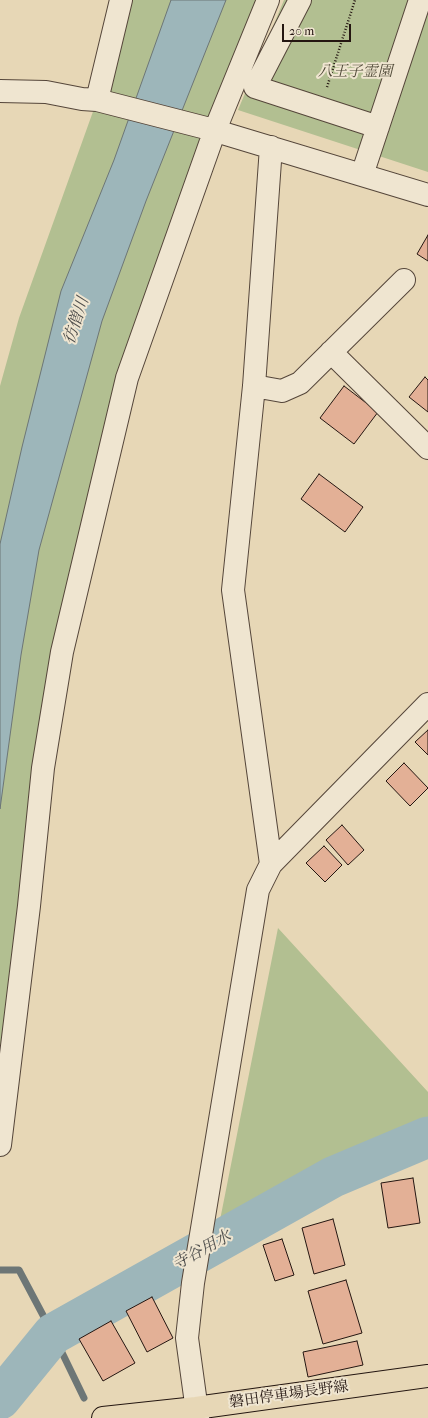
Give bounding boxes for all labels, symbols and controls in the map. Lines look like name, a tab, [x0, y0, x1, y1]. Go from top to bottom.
scale bar	[284, 16, 353, 42]
text: 20 m	[289, 24, 314, 38]
park label: 八王子霊園	[318, 63, 392, 81]
water label: 彷僧川	[60, 295, 94, 347]
water label: 寺谷用水	[169, 1227, 235, 1275]
street label: 磐田停車場長野線	[228, 1378, 350, 1412]

